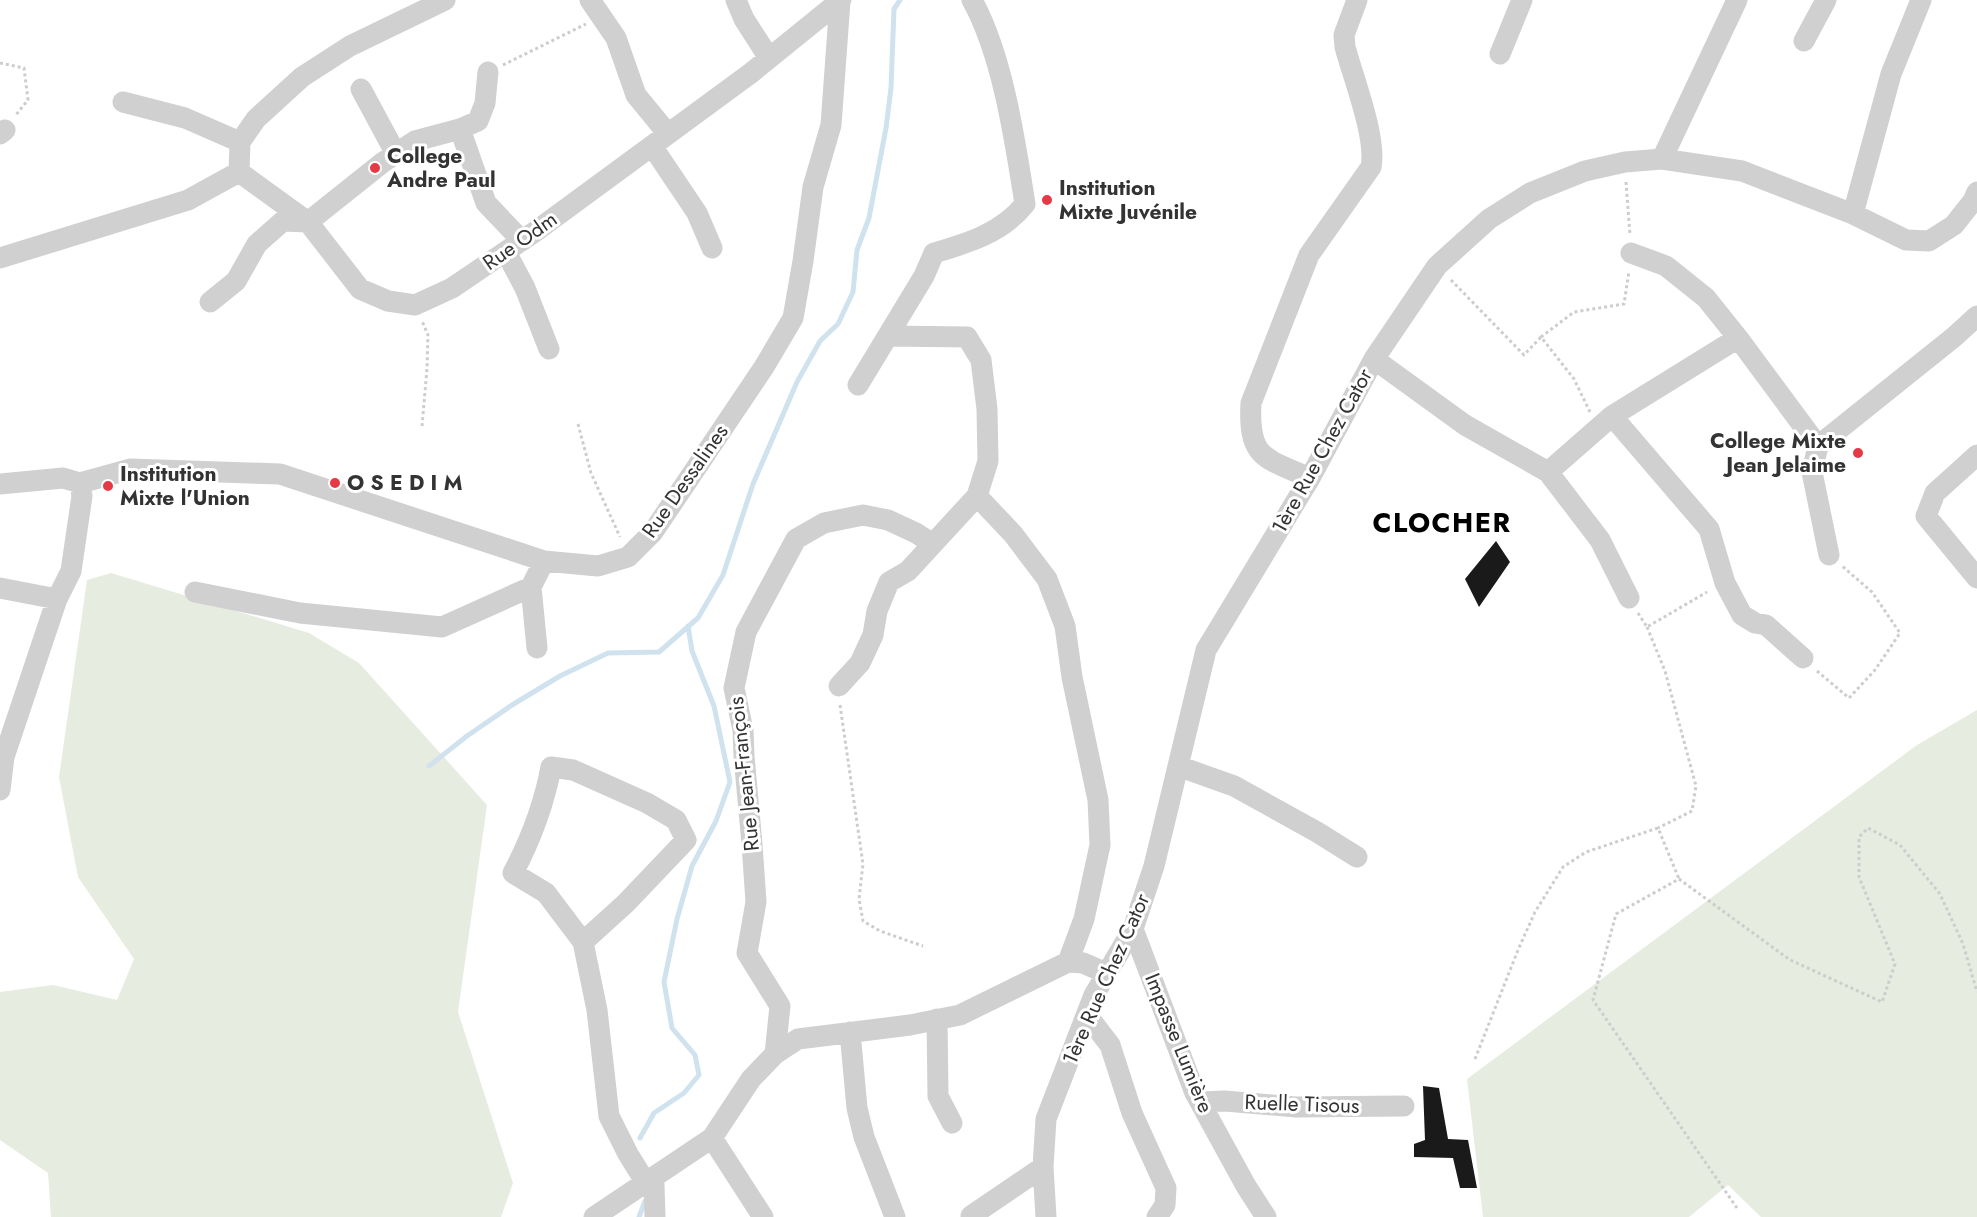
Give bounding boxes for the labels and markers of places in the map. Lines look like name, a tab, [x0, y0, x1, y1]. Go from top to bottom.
place label: College Andre Paul	[386, 141, 496, 195]
marker: College Andre Paul	[368, 161, 382, 175]
place label: Institution Mixte Juvénile	[1059, 173, 1197, 227]
marker: Institution Mixte Juvénile	[1040, 193, 1054, 207]
place label: College Mixte Jean Jelaime	[1710, 426, 1846, 480]
marker: College Mixte Jean Jelaime	[1851, 446, 1865, 460]
place label: Institution Mixte l'Union	[120, 459, 250, 513]
place label: O S E D I M	[347, 468, 462, 498]
marker: O S E D I M	[328, 476, 342, 490]
marker: Institution Mixte l'Union	[101, 479, 115, 493]

